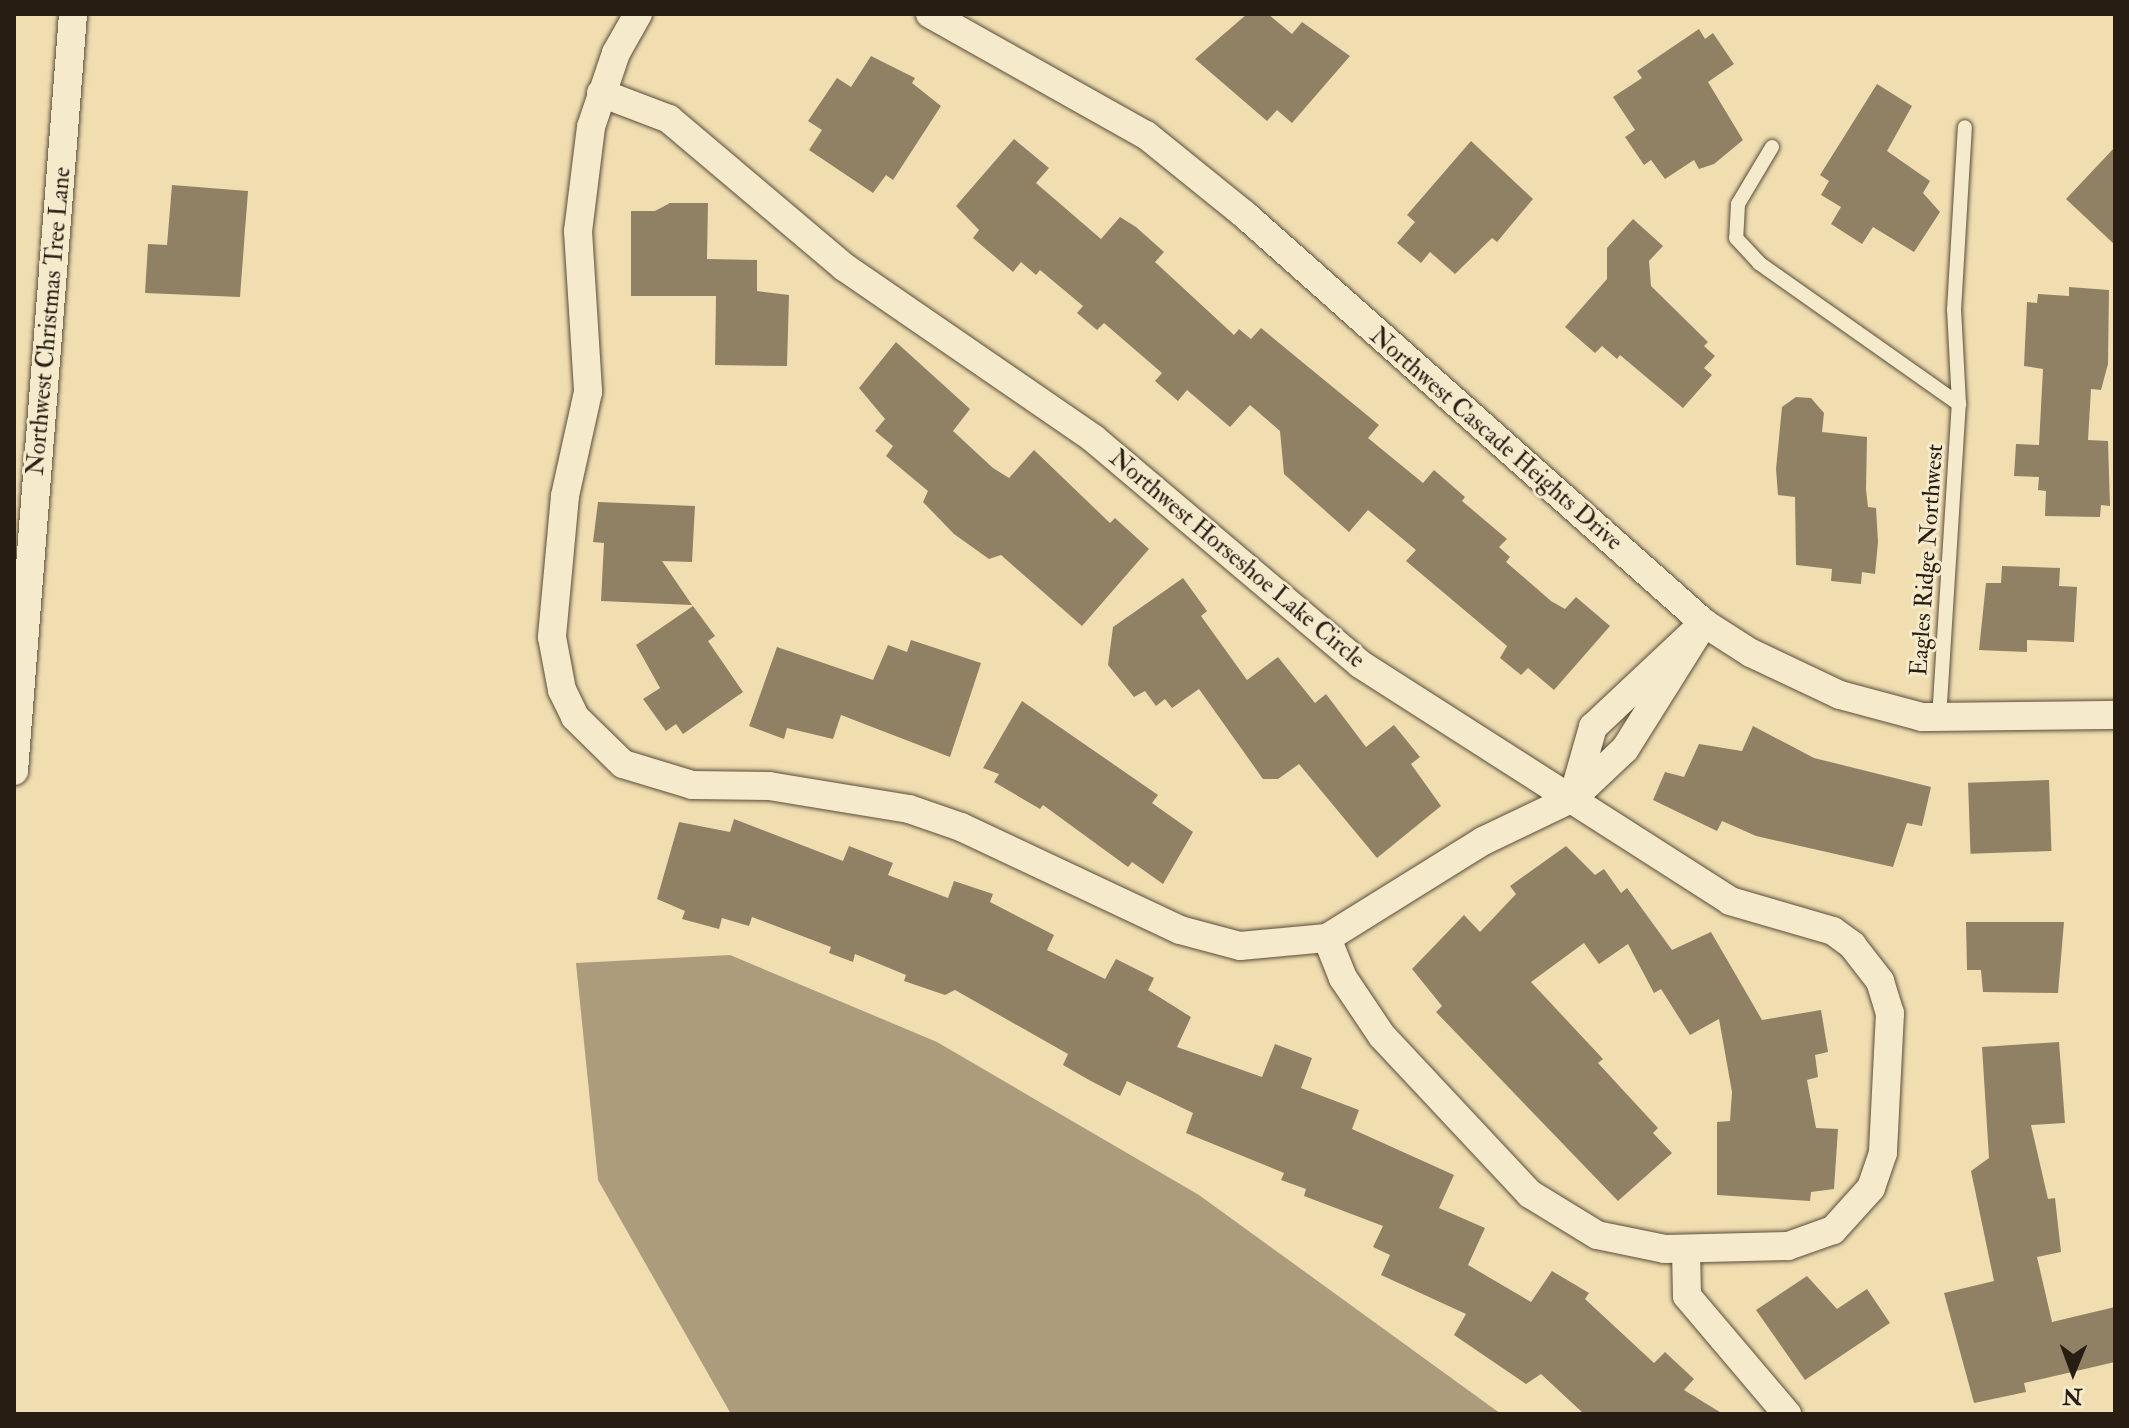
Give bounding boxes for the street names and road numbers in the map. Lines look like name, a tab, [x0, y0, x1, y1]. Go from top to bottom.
street label: Northwest Christmas Tree Lane	[21, 166, 77, 476]
street label: Northwest Cascade Heights Drive	[1364, 321, 1628, 557]
street label: Eagles Ridge Northwest	[1905, 443, 1949, 677]
street label: Northwest Horseshoe Lake Circle	[1103, 444, 1371, 674]

